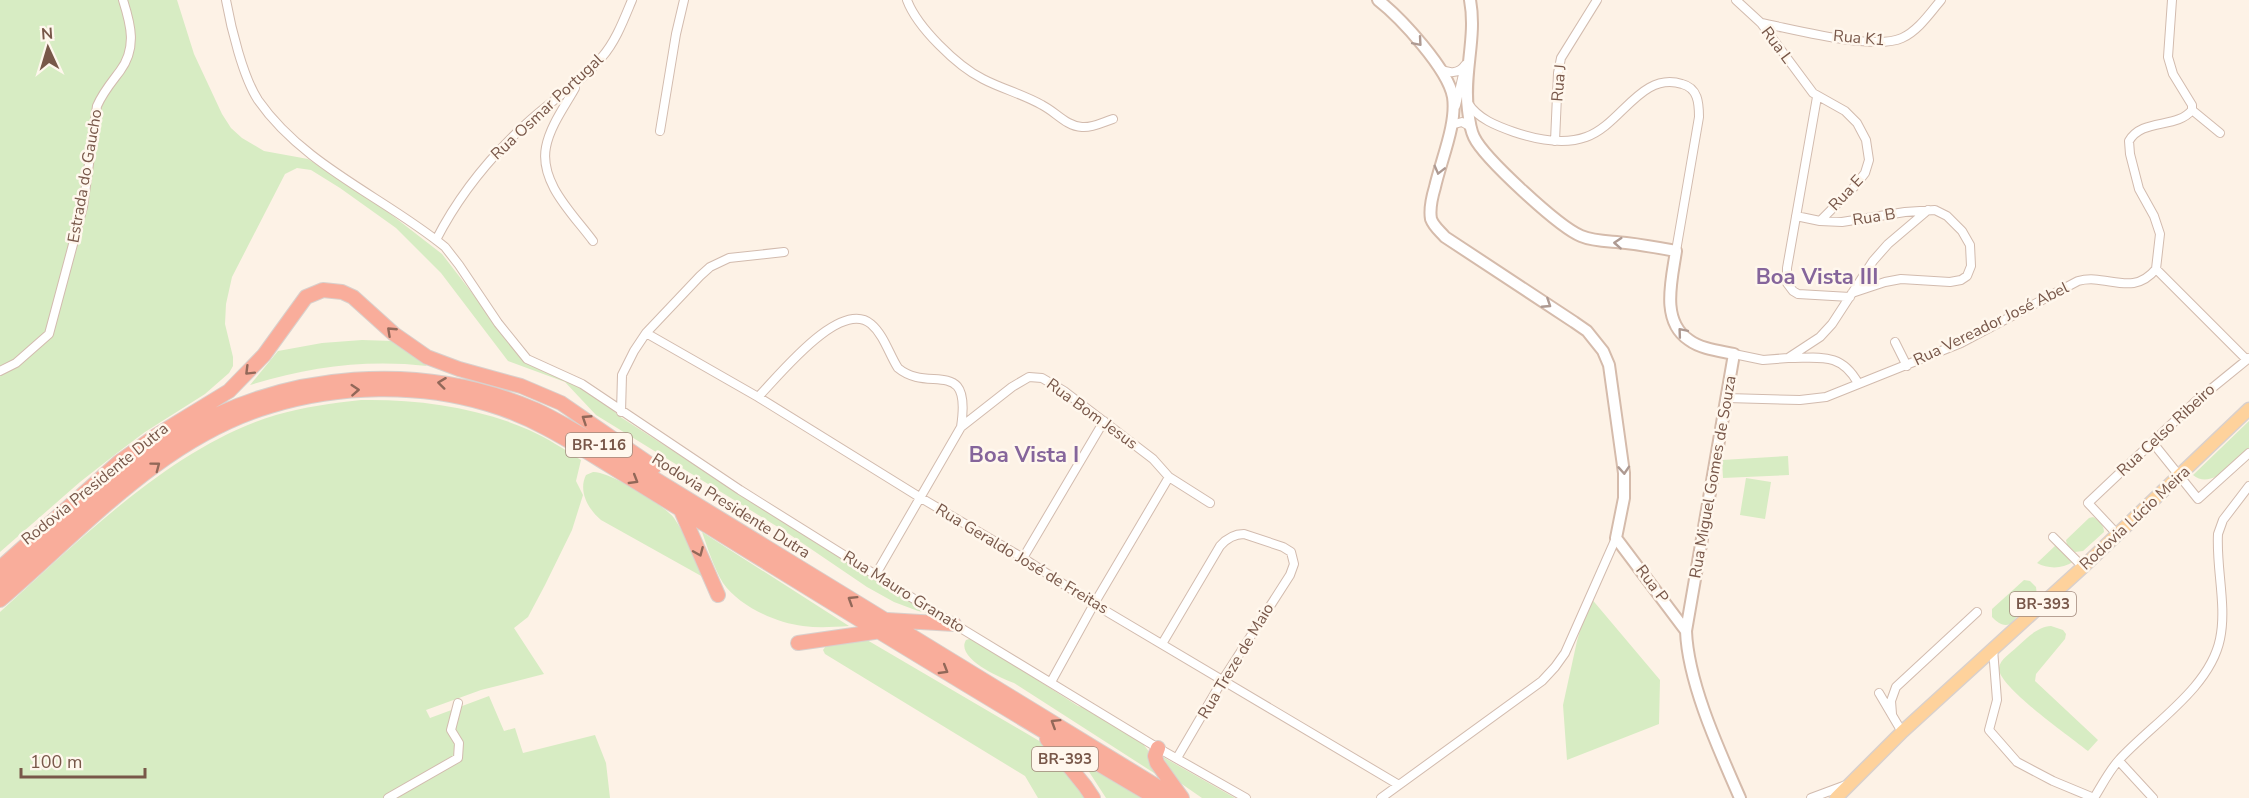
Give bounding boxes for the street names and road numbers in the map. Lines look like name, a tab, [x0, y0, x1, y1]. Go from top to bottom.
street label: Rua L	[1756, 22, 1798, 68]
street label: Rua K1	[1832, 25, 1886, 51]
street label: Rua Osmar Portugal	[486, 49, 608, 165]
street label: Rua J	[1546, 63, 1572, 103]
street label: Estrada do Gaucho	[62, 107, 108, 245]
street label: Rua E	[1824, 170, 1868, 216]
street label: Rua B	[1851, 203, 1897, 231]
street label: Rua Vereador José Abel	[1910, 277, 2073, 371]
street label: Rua Bom Jesus	[1042, 373, 1142, 455]
street label: Rua Miguel Gomes de Souza	[1684, 374, 1742, 580]
street label: Rua Celso Ribeiro	[2112, 379, 2220, 481]
street label: Rodovia Presidente Dutra	[17, 418, 173, 550]
road number: BR-116	[566, 433, 632, 457]
street label: Rodovia Presidente Dutra	[647, 448, 815, 564]
street label: Rodovia Lúcio Meira	[2075, 461, 2195, 575]
street label: Rua Geraldo José de Freitas	[931, 499, 1113, 619]
street label: Rua Mauro Granato	[839, 546, 969, 638]
street label: Rua P	[1630, 560, 1674, 608]
road number: BR-393	[2010, 592, 2076, 616]
street label: Rua Treze de Maio	[1193, 599, 1279, 723]
road number: BR-393	[1032, 747, 1098, 771]

